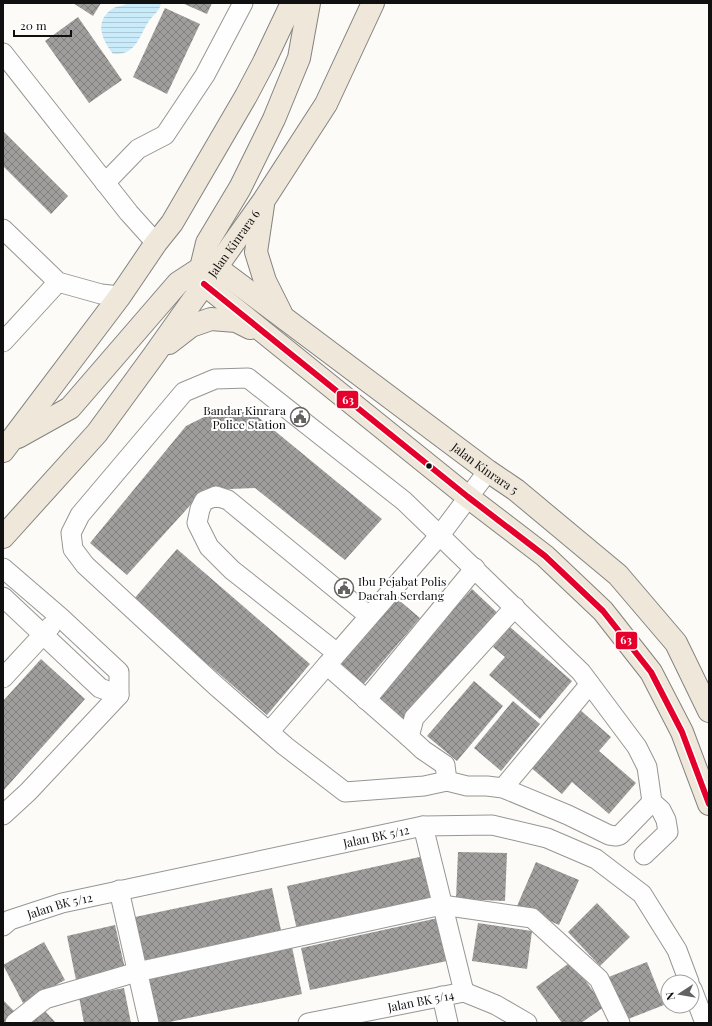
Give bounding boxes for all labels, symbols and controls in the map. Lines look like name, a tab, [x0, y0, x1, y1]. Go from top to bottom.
scale bar	[14, 12, 71, 38]
text: 20 m	[20, 17, 47, 33]
street label: Jalan Kinrara 6	[203, 206, 263, 281]
line badge: 63	[336, 390, 359, 409]
text: 63	[342, 392, 354, 407]
place label: Bandar Kinrara Police Station	[203, 402, 286, 432]
public building icon: Bandar Kinrara Police Station	[289, 406, 311, 428]
street label: Jalan Kinrara 5	[448, 438, 522, 497]
unlabelled marker	[424, 461, 434, 471]
place label: Ibu Pejabat Polis Daerah Serdang	[358, 573, 446, 603]
public building icon: Ibu Pejabat Polis Daerah Serdang	[333, 577, 355, 599]
line badge: 63	[615, 631, 638, 650]
text: 63	[620, 632, 632, 647]
street label: Jalan BK 5/12	[341, 821, 411, 851]
street label: Jalan BK 5/12	[24, 889, 94, 922]
north arrow	[660, 974, 700, 1014]
street label: Jalan BK 5/14	[385, 986, 455, 1015]
text: N	[662, 991, 678, 1002]

